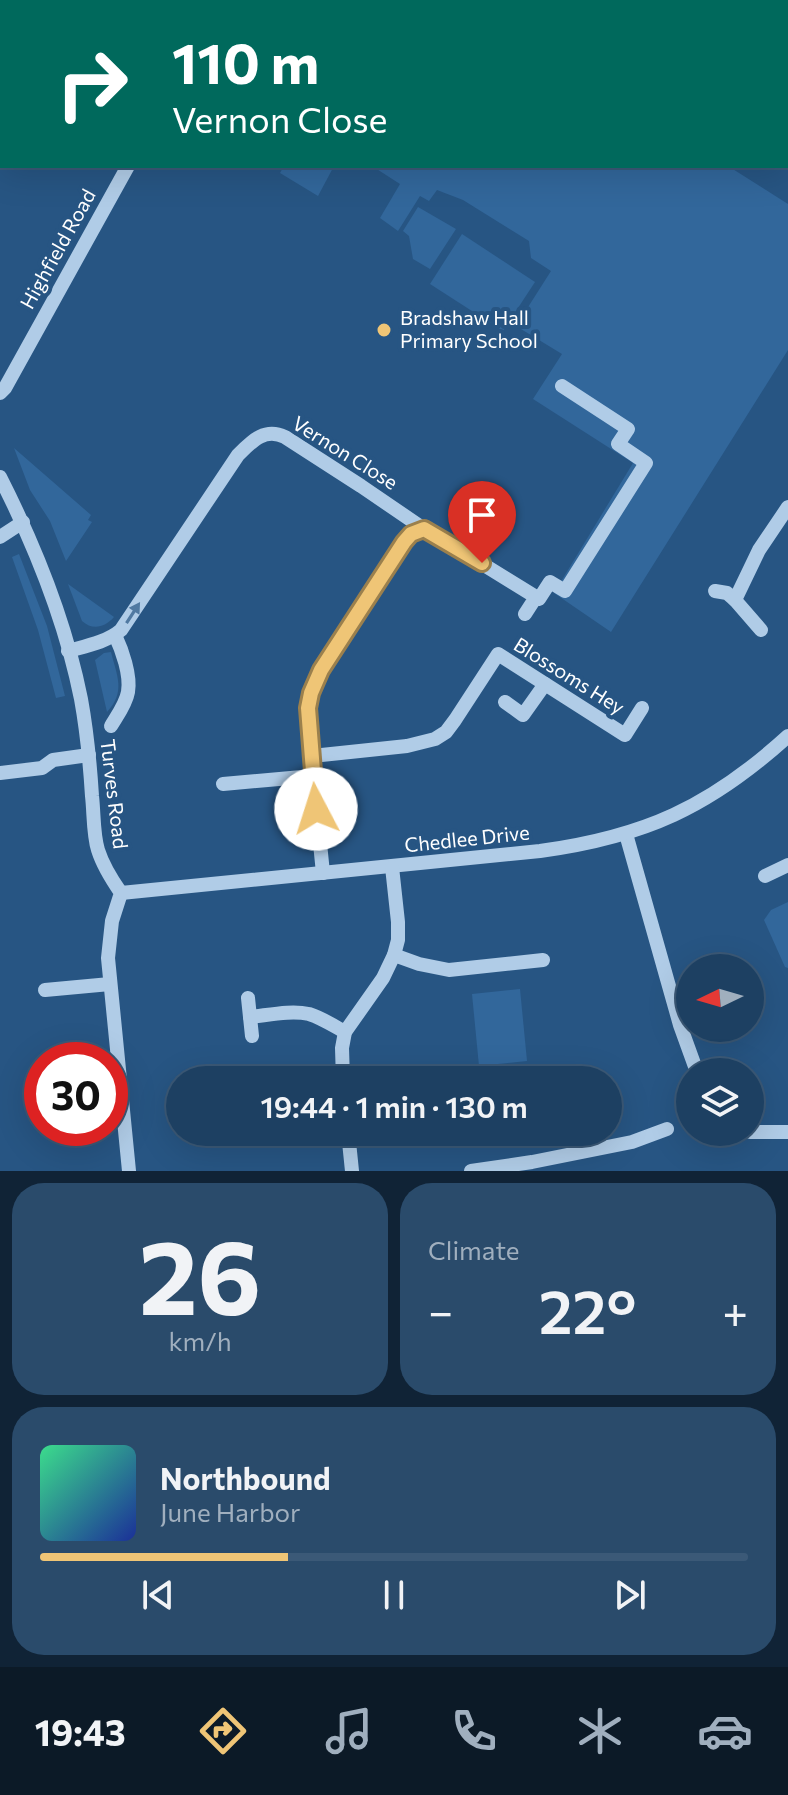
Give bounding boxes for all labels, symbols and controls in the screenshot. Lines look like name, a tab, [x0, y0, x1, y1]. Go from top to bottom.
text: 110 m	[172, 27, 319, 96]
icon: right	[40, 32, 144, 136]
text: Vernon Close	[172, 96, 388, 140]
street label: Highfield Road	[14, 184, 100, 313]
place label: Bradshaw Hall Primary School	[400, 305, 538, 352]
marker: Bradshaw Hall Primary School	[375, 321, 393, 339]
street label: Vernon Close	[288, 410, 403, 494]
pin	[448, 481, 516, 563]
icon: arrive	[460, 493, 504, 537]
one-way arrow	[125, 602, 140, 624]
street label: Blossoms Hey	[510, 632, 629, 719]
street label: Turves Road	[96, 738, 134, 850]
position arrow	[274, 767, 358, 851]
street label: Chedlee Drive	[403, 820, 531, 857]
north arrow	[676, 954, 764, 1042]
map controls	[676, 954, 764, 1146]
speed limit sign: 30	[24, 1042, 128, 1146]
button: layers	[676, 1058, 764, 1146]
text: 19:44 · 1 min · 130 m	[260, 1087, 528, 1124]
text: 26	[139, 1209, 261, 1336]
text: Climate	[428, 1234, 520, 1265]
text: 22°	[539, 1273, 636, 1346]
text: −	[428, 1283, 453, 1337]
text: +	[722, 1283, 748, 1337]
text: km/h	[168, 1325, 232, 1356]
text: Northbound	[160, 1459, 331, 1496]
text: June Harbor	[160, 1496, 300, 1527]
icon: previous	[136, 1573, 180, 1617]
icon: pause	[372, 1573, 416, 1617]
icon: next	[608, 1573, 652, 1617]
icon: directions	[195, 1703, 251, 1759]
icon: music	[321, 1703, 377, 1759]
icon: phone	[446, 1703, 502, 1759]
icon: climate	[572, 1703, 628, 1759]
icon: car	[697, 1703, 753, 1759]
text: 19:43	[35, 1709, 126, 1753]

